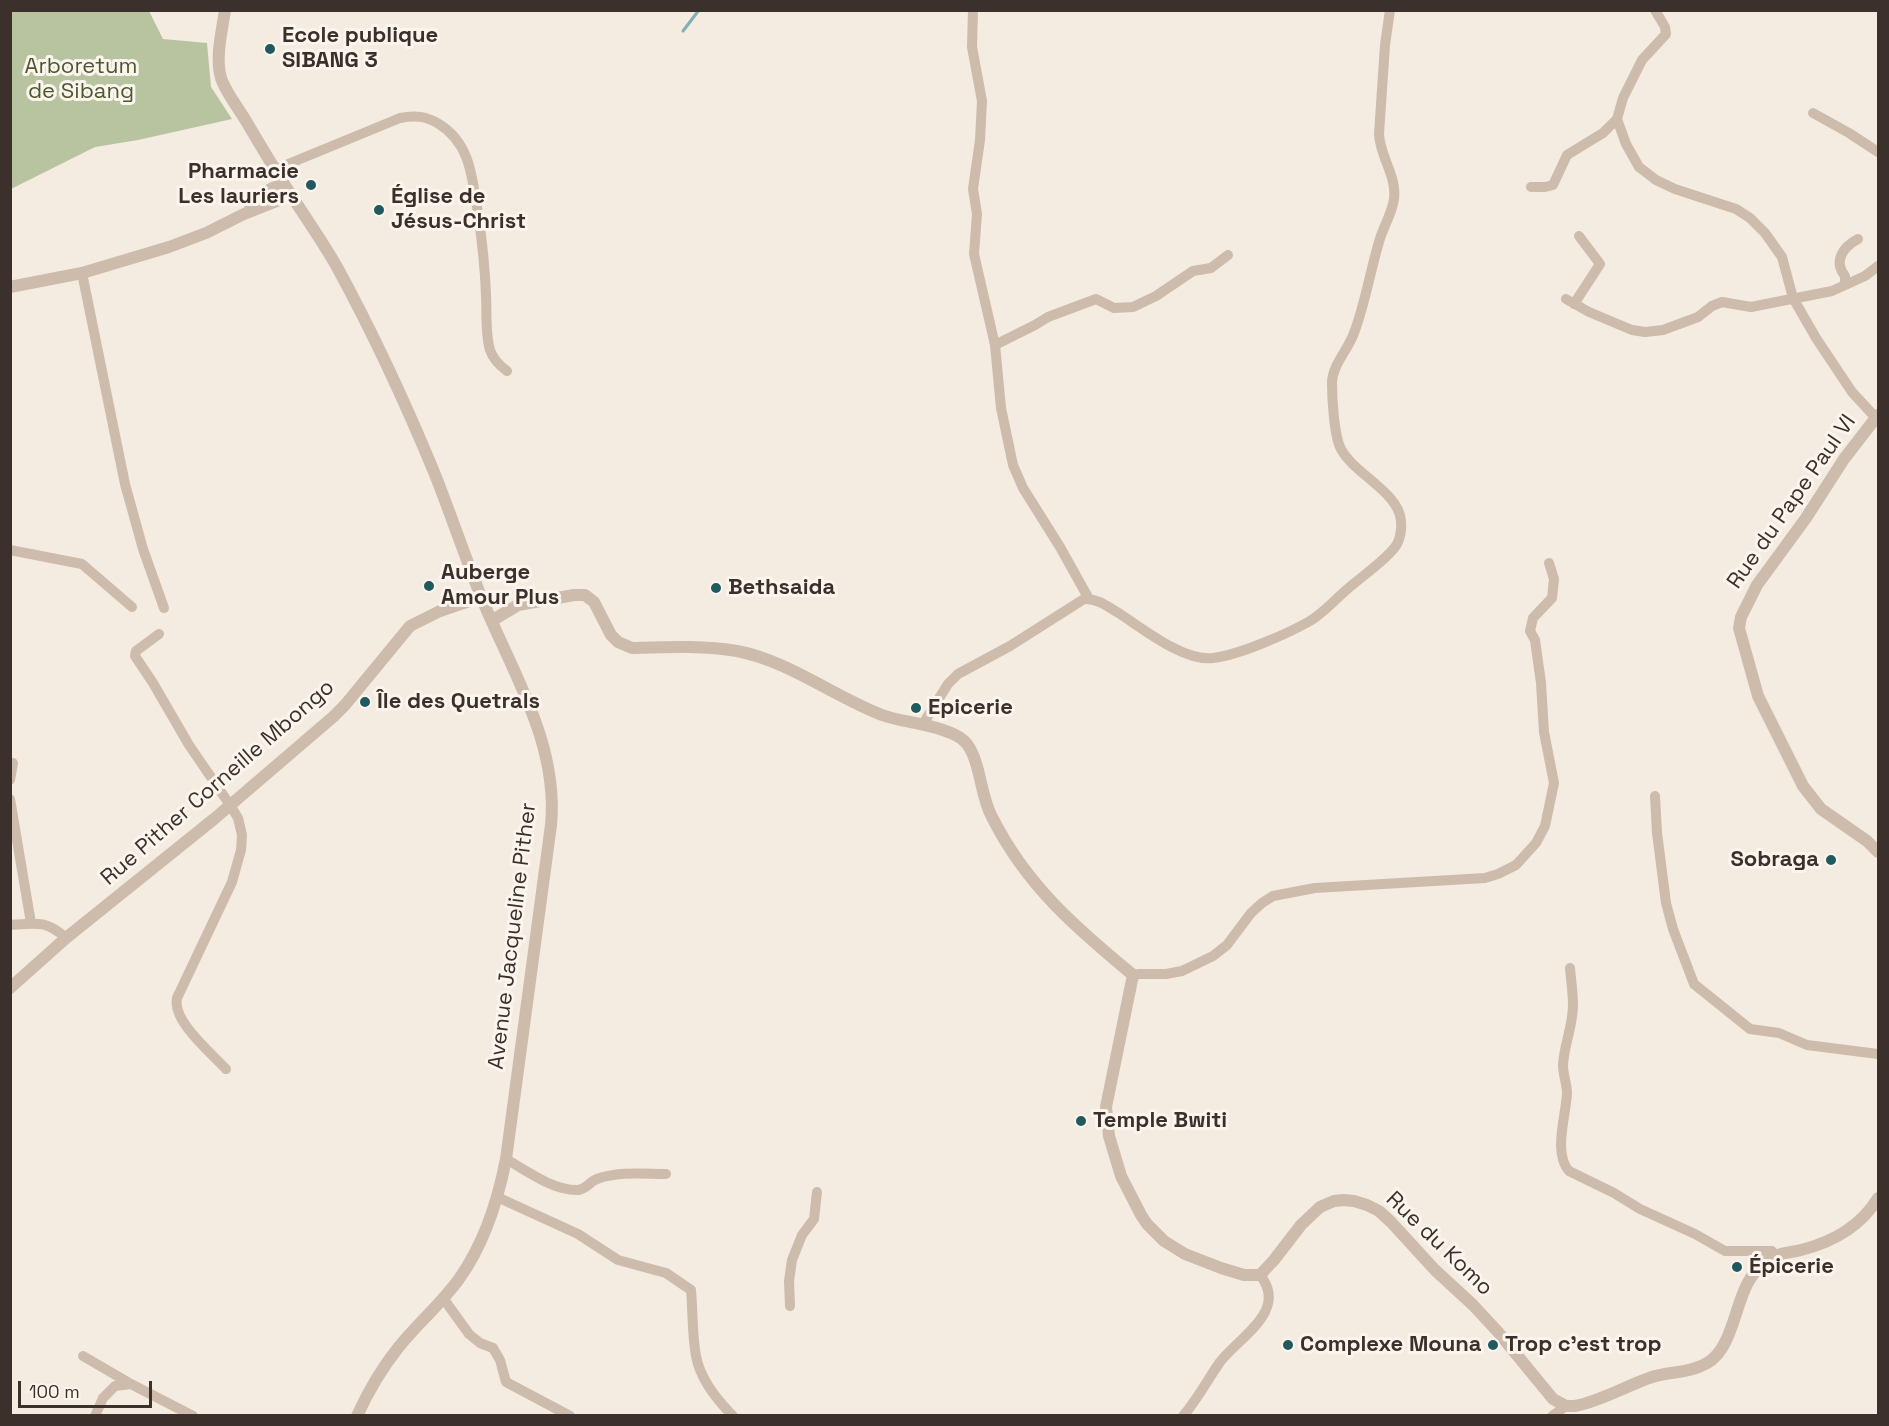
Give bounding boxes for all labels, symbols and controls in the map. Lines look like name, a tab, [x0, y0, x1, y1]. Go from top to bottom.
place label: Ecole publique SIBANG 3	[282, 23, 438, 74]
marker: Ecole publique SIBANG 3	[263, 42, 277, 56]
park label: Arboretum de Sibang	[25, 54, 137, 106]
place label: Pharmacie Les lauriers	[178, 159, 299, 210]
marker: Pharmacie Les lauriers	[304, 178, 318, 192]
place label: Église de Jésus-Christ	[391, 184, 526, 236]
marker: Église de Jésus-Christ	[372, 203, 386, 217]
street label: Rue du Pape Paul VI	[1722, 410, 1862, 594]
place label: Auberge Amour Plus	[441, 560, 559, 612]
place label: Bethsaida	[728, 575, 835, 601]
marker: Auberge Amour Plus	[422, 579, 436, 593]
marker: Bethsaida	[709, 581, 723, 595]
street label: Rue Pither Corneille Mbongo	[96, 674, 340, 892]
place label: Île des Quetrals	[377, 689, 540, 715]
marker: Île des Quetrals	[358, 695, 372, 709]
place label: Epicerie	[928, 695, 1013, 721]
marker: Epicerie	[909, 701, 923, 715]
street label: Avenue Jacqueline Pither	[484, 801, 542, 1071]
place label: Sobraga	[1730, 847, 1819, 873]
marker: Sobraga	[1824, 853, 1838, 867]
place label: Temple Bwiti	[1093, 1108, 1227, 1134]
marker: Temple Bwiti	[1074, 1114, 1088, 1128]
street label: Rue du Komo	[1380, 1186, 1498, 1302]
place label: Épicerie	[1749, 1254, 1834, 1280]
marker: Épicerie	[1730, 1260, 1744, 1274]
place label: Complexe Mouna	[1300, 1332, 1482, 1358]
place label: Trop c'est trop	[1505, 1332, 1662, 1358]
marker: Complexe Mouna	[1281, 1338, 1295, 1352]
marker: Trop c'est trop	[1486, 1338, 1500, 1352]
scale bar	[21, 1369, 154, 1407]
text: 100 m	[29, 1380, 80, 1403]

